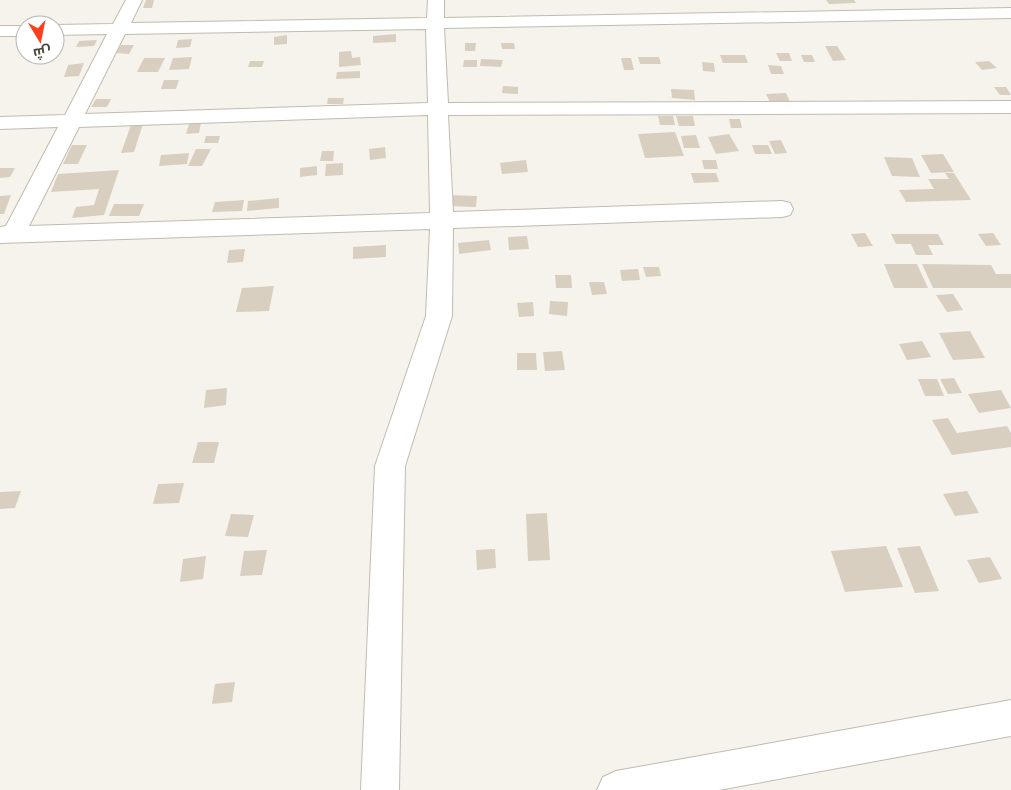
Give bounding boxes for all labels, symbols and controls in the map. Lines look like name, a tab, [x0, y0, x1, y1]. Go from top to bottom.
north arrow	[15, 15, 65, 65]
text: ش	[32, 42, 52, 62]

